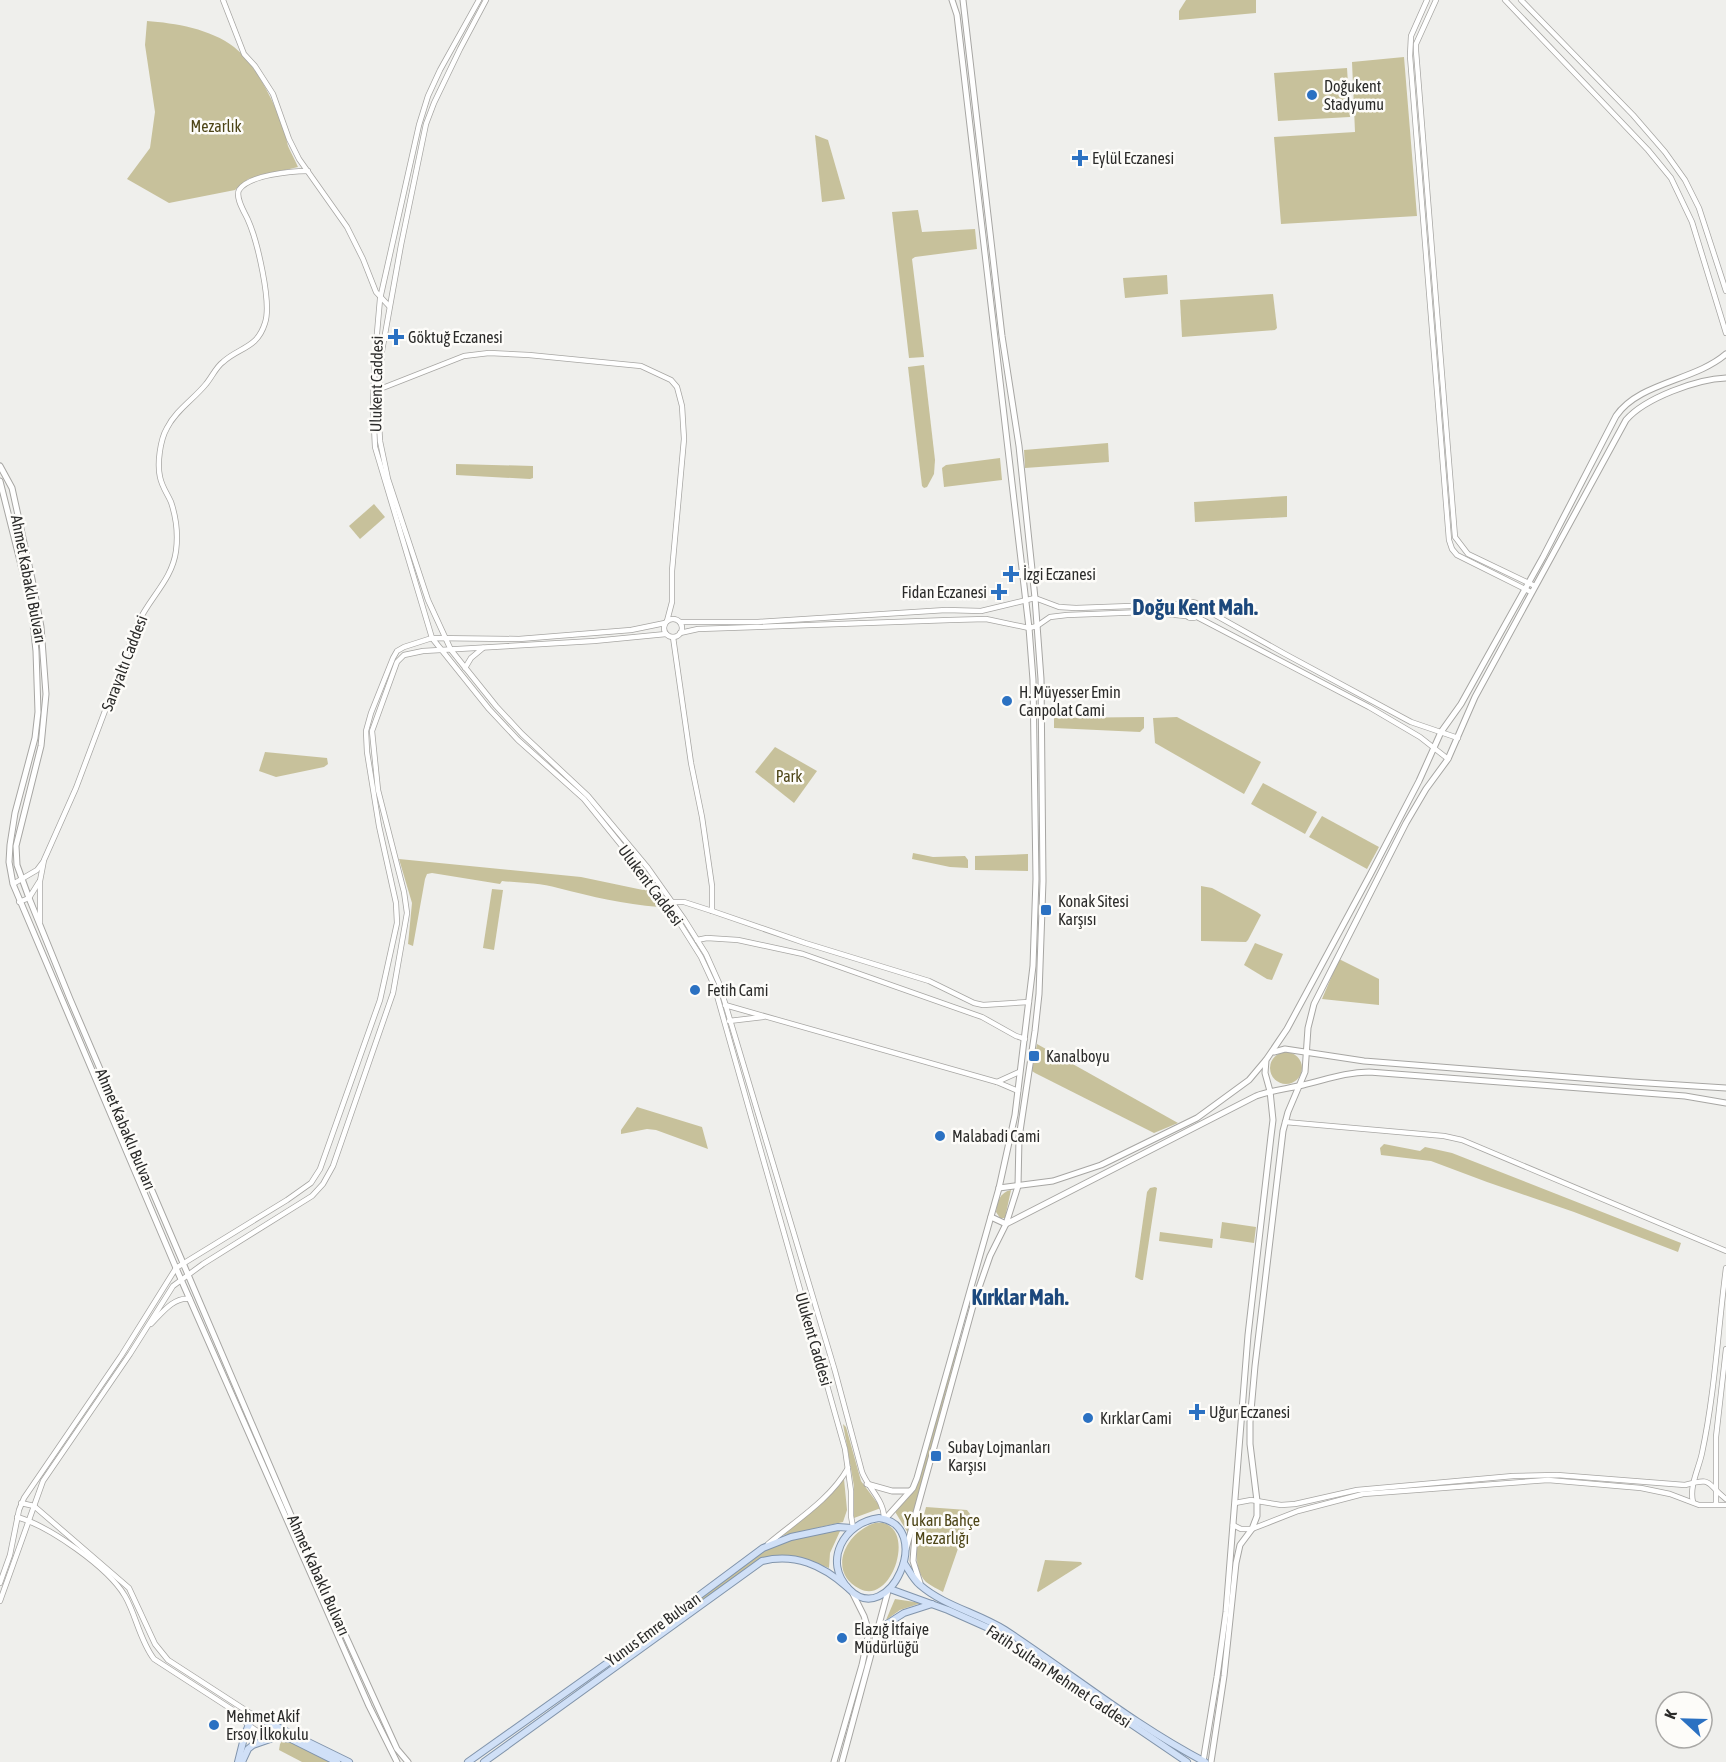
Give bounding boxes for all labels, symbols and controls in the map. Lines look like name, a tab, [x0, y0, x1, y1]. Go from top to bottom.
place label: Doğukent Stadyumu	[1324, 77, 1384, 114]
marker: Doğukent Stadyumu	[1305, 88, 1319, 102]
park label: Mezarlık	[191, 117, 241, 135]
place label: Eylül Eczanesi	[1092, 149, 1174, 168]
marker: Eylül Eczanesi	[1073, 151, 1087, 165]
place label: Göktuğ Eczanesi	[408, 328, 503, 347]
marker: Göktuğ Eczanesi	[389, 330, 403, 344]
street label: Ulukent Caddesi	[366, 336, 386, 432]
street label: Ahmet Kabaklı Bulvarı	[8, 513, 50, 645]
place label: İzgi Eczanesi	[1023, 565, 1096, 584]
marker: İzgi Eczanesi	[1004, 567, 1018, 581]
place label: Fidan Eczanesi	[902, 583, 987, 601]
marker: Fidan Eczanesi	[992, 585, 1006, 599]
district label: Doğu Kent Mah.	[1132, 594, 1258, 620]
street label: Sarayaltı Caddesi	[98, 613, 151, 714]
place label: H. Müyesser Emin Canpolat Cami	[1019, 683, 1121, 720]
marker: H. Müyesser Emin Canpolat Cami	[1000, 694, 1014, 708]
park label: Park	[776, 767, 802, 785]
street label: Ulukent Caddesi	[615, 841, 687, 929]
place label: Konak Sitesi Karşısı	[1058, 892, 1129, 929]
marker: Konak Sitesi Karşısı	[1039, 903, 1053, 917]
place label: Fetih Cami	[707, 981, 768, 999]
marker: Fetih Cami	[688, 983, 702, 997]
place label: Kanalboyu	[1046, 1047, 1110, 1066]
marker: Kanalboyu	[1027, 1049, 1041, 1063]
street label: Ahmet Kabaklı Bulvarı	[92, 1066, 160, 1192]
place label: Malabadi Cami	[952, 1127, 1040, 1145]
marker: Malabadi Cami	[933, 1129, 947, 1143]
district label: Kırklar Mah.	[971, 1284, 1069, 1310]
street label: Ulukent Caddesi	[792, 1290, 836, 1388]
place label: Uğur Eczanesi	[1209, 1403, 1290, 1422]
marker: Uğur Eczanesi	[1190, 1405, 1204, 1419]
place label: Kırklar Cami	[1100, 1409, 1172, 1427]
marker: Kırklar Cami	[1081, 1411, 1095, 1425]
place label: Subay Lojmanları Karşısı	[948, 1438, 1050, 1475]
marker: Subay Lojmanları Karşısı	[929, 1449, 943, 1463]
park label: Yukarı Bahçe Mezarlığı	[904, 1511, 980, 1548]
street label: Ahmet Kabaklı Bulvarı	[284, 1512, 354, 1638]
street label: Yunus Emre Bulvarı	[602, 1589, 704, 1669]
place label: Elazığ İtfaiye Müdürlüğü	[854, 1620, 929, 1657]
street label: Fatih Sultan Mehmet Caddesi	[983, 1621, 1135, 1731]
marker: Elazığ İtfaiye Müdürlüğü	[835, 1631, 849, 1645]
north arrow	[1654, 1690, 1714, 1750]
place label: Mehmet Akif Ersoy İlkokulu	[226, 1707, 309, 1744]
text: K	[1660, 1707, 1680, 1721]
marker: Mehmet Akif Ersoy İlkokulu	[207, 1718, 221, 1732]

